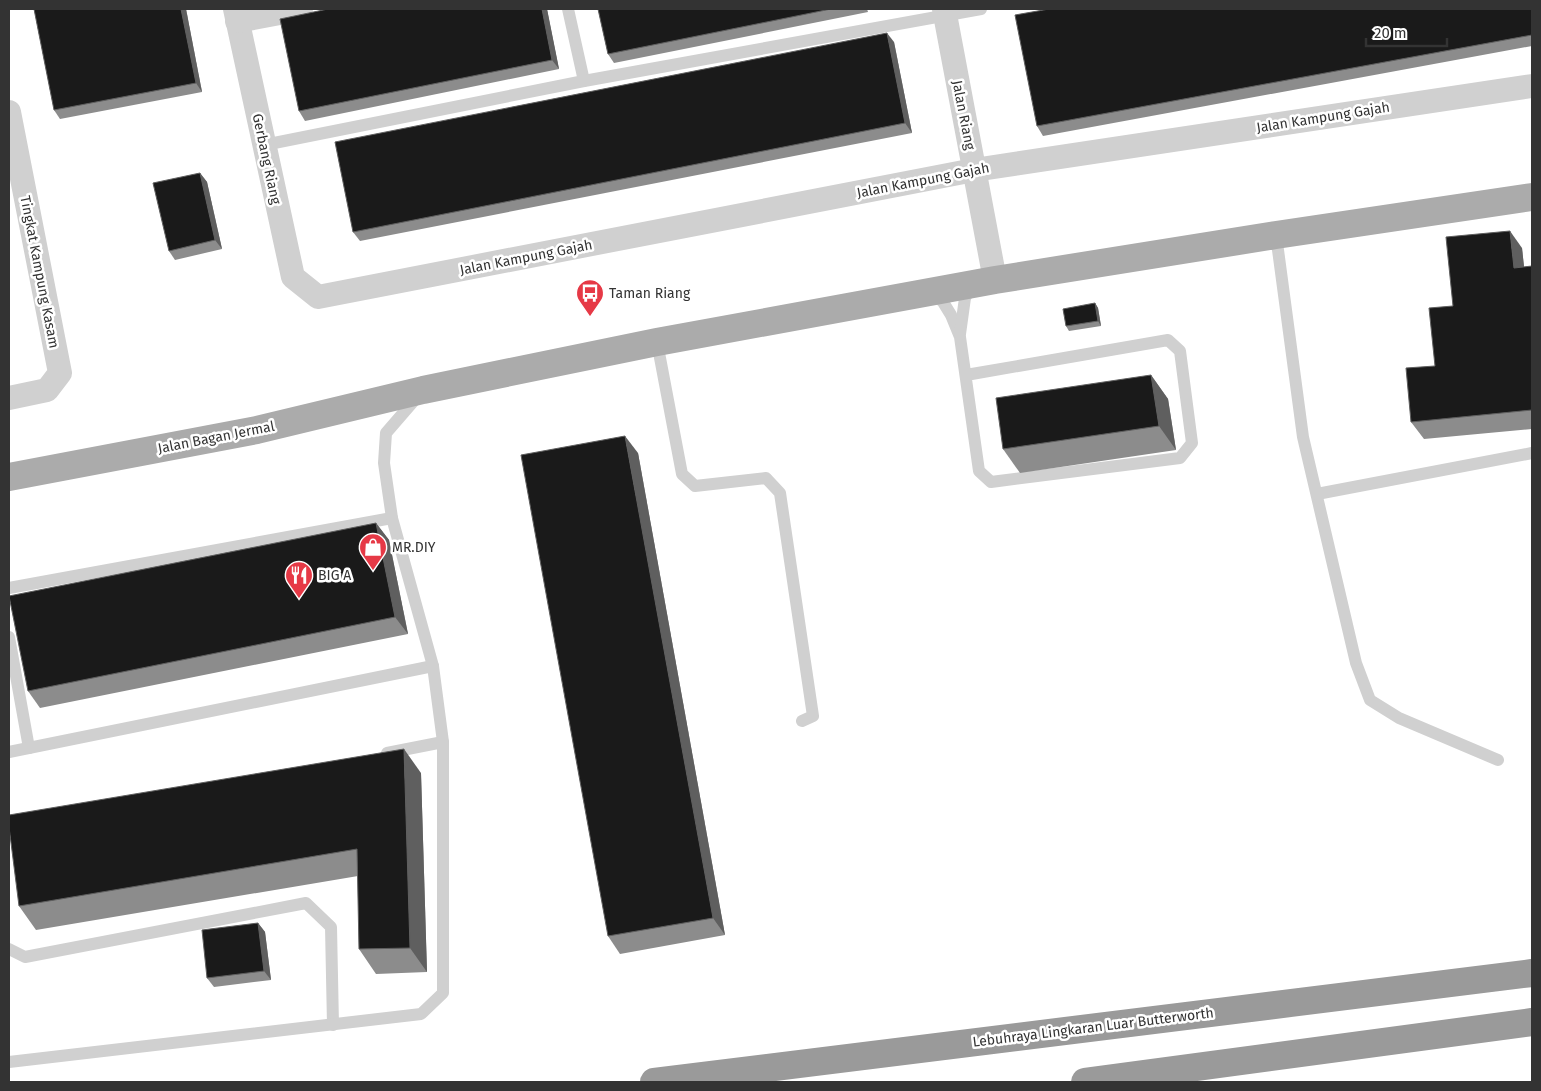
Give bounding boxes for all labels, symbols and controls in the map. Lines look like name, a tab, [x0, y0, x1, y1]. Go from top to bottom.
scale bar	[1366, 15, 1447, 47]
text: 20 m	[1374, 24, 1407, 42]
street label: Jalan Riang	[948, 79, 979, 152]
street label: Jalan Kampung Gajah	[1255, 99, 1391, 136]
street label: Gerbang Riang	[249, 112, 285, 207]
street label: Jalan Kampung Gajah	[855, 159, 991, 202]
street label: Tingkat Kampung Kasam	[16, 194, 63, 350]
street label: Jalan Kampung Gajah	[458, 236, 594, 279]
bus stop icon: Taman Riang	[575, 278, 605, 317]
place label: Taman Riang	[609, 285, 691, 302]
street label: Jalan Bagan Jermal	[156, 418, 276, 457]
shop icon: MR.DIY	[358, 532, 388, 571]
place label: MR.DIY	[392, 539, 436, 556]
restaurant icon: BIG A	[284, 560, 314, 599]
place label: BIG A	[318, 567, 351, 584]
street label: Lebuhraya Lingkaran Luar Butterworth	[972, 1004, 1215, 1051]

